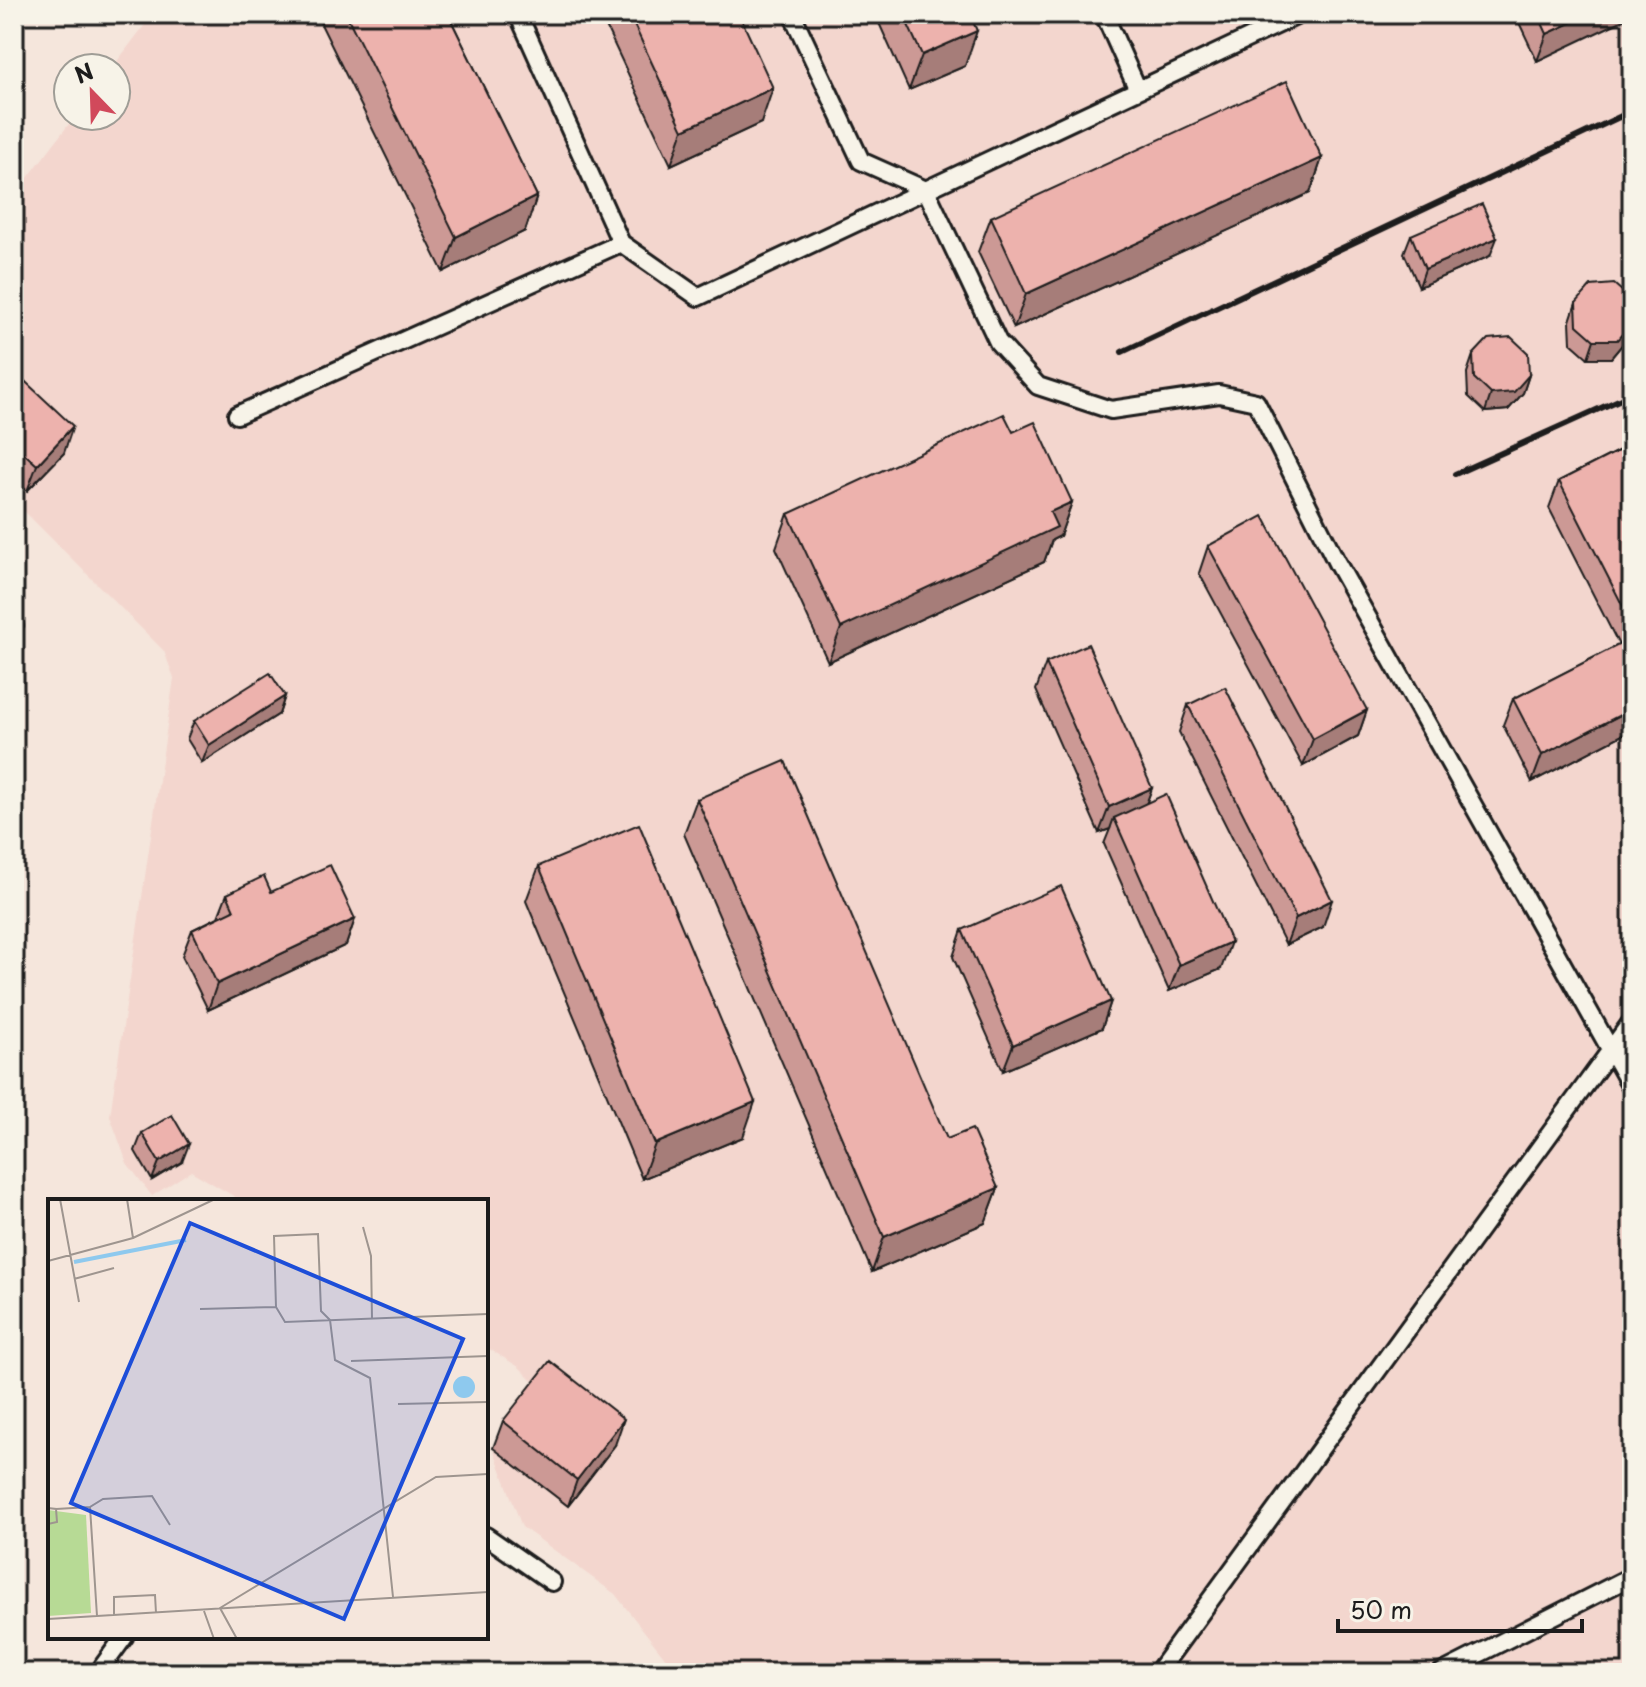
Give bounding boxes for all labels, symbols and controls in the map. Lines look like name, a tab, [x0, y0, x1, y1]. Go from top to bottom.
north arrow	[52, 52, 132, 132]
text: N	[69, 54, 98, 91]
inset map	[48, 1199, 488, 1639]
scale bar	[1338, 1583, 1582, 1633]
text: 50 m	[1350, 1591, 1412, 1627]

